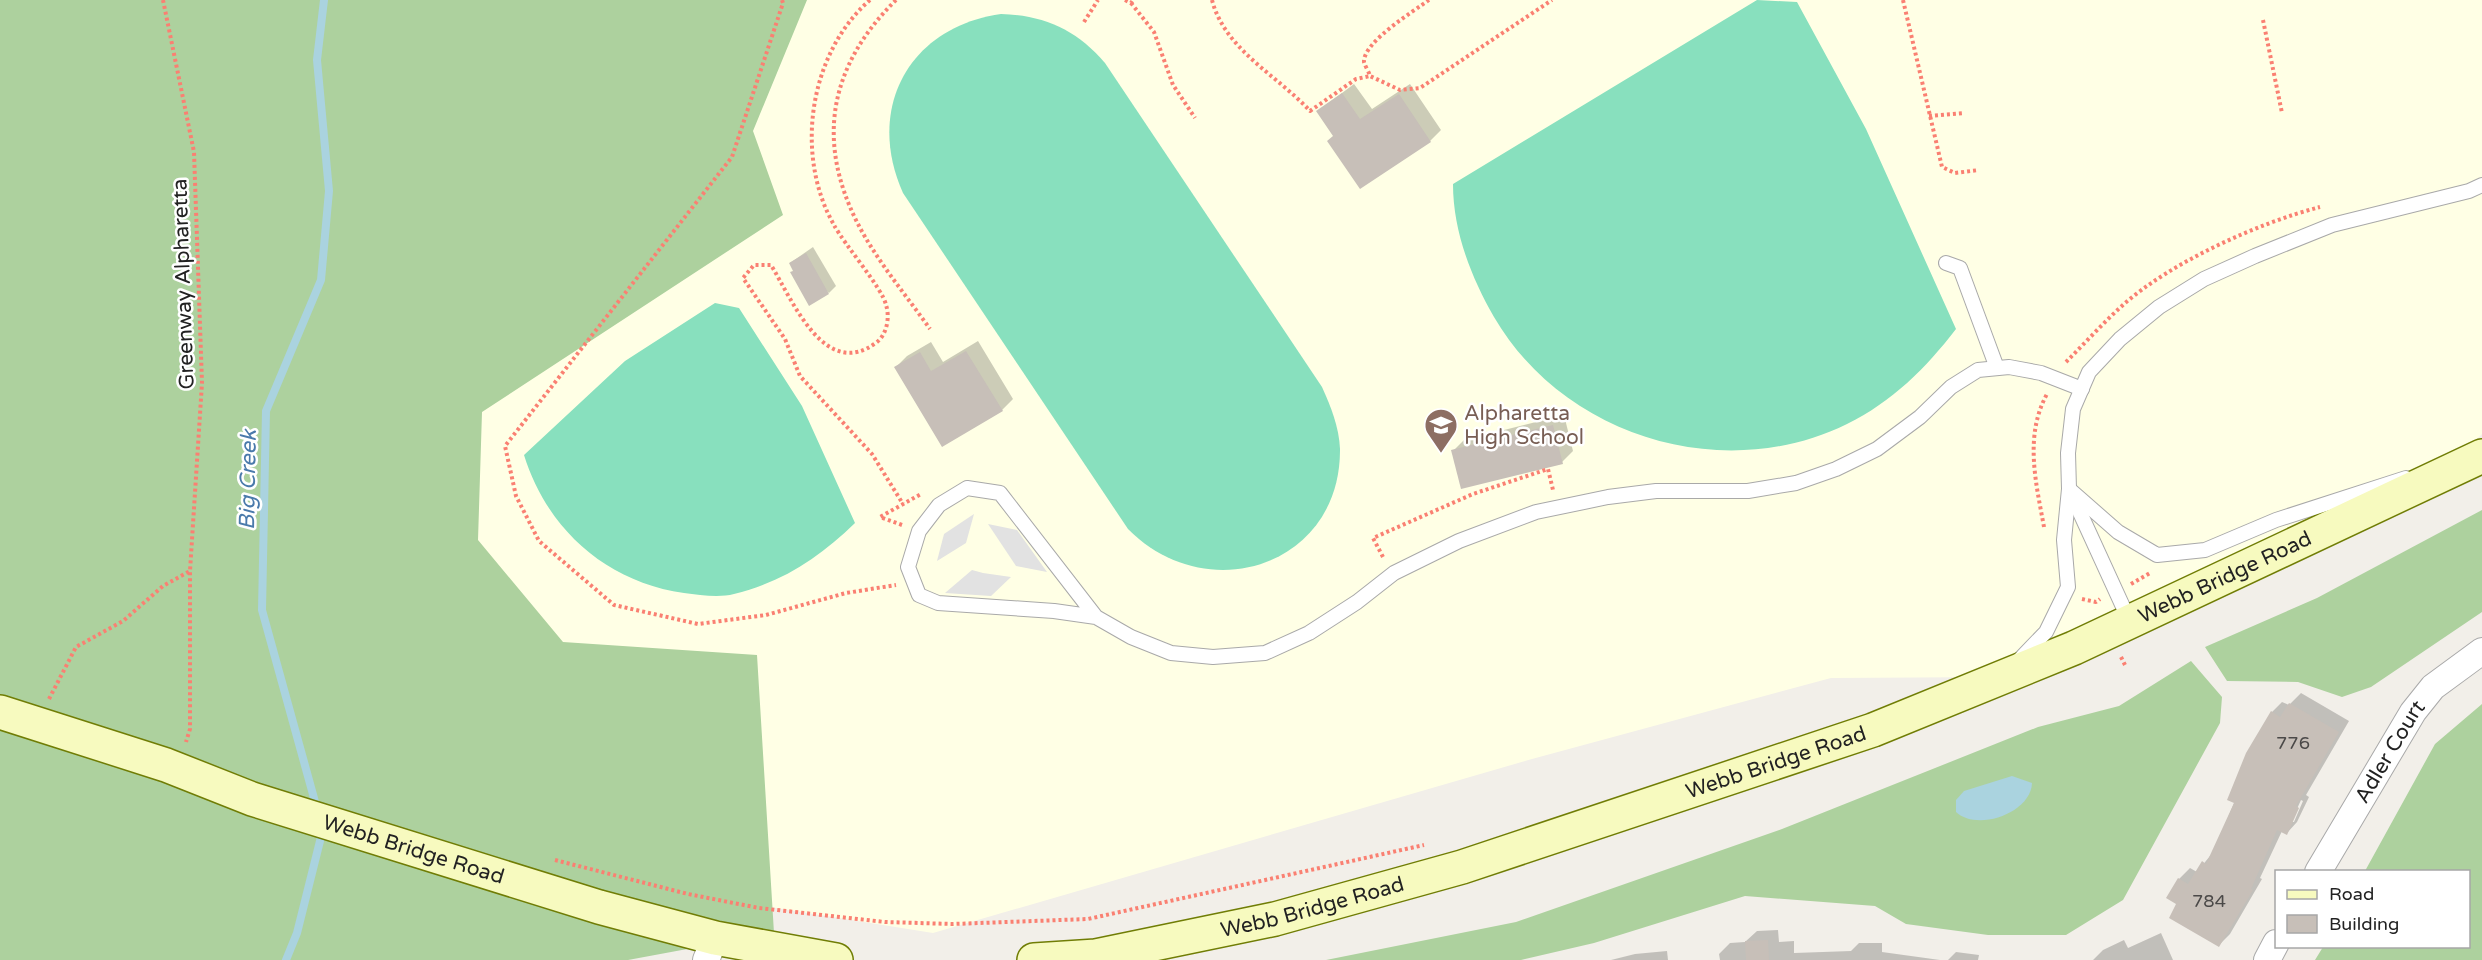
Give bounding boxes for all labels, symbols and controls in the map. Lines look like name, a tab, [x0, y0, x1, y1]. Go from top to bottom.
street label: Greenway Alpharetta	[167, 178, 200, 390]
place label: Alpharetta High School	[1464, 401, 1584, 450]
school or university icon: Alpharetta High School	[1423, 407, 1459, 454]
water label: Big Creek	[234, 428, 262, 530]
street label: Webb Bridge Road	[2134, 526, 2316, 629]
street label: Adler Court	[2350, 695, 2430, 808]
street label: Webb Bridge Road	[1683, 721, 1870, 804]
house number: 776	[2276, 732, 2310, 754]
street label: Webb Bridge Road	[320, 810, 507, 890]
legend	[2275, 870, 2470, 948]
street label: Webb Bridge Road	[1219, 872, 1407, 943]
text: Road	[2329, 883, 2374, 905]
house number: 784	[2192, 890, 2226, 912]
text: Building	[2329, 913, 2399, 935]

